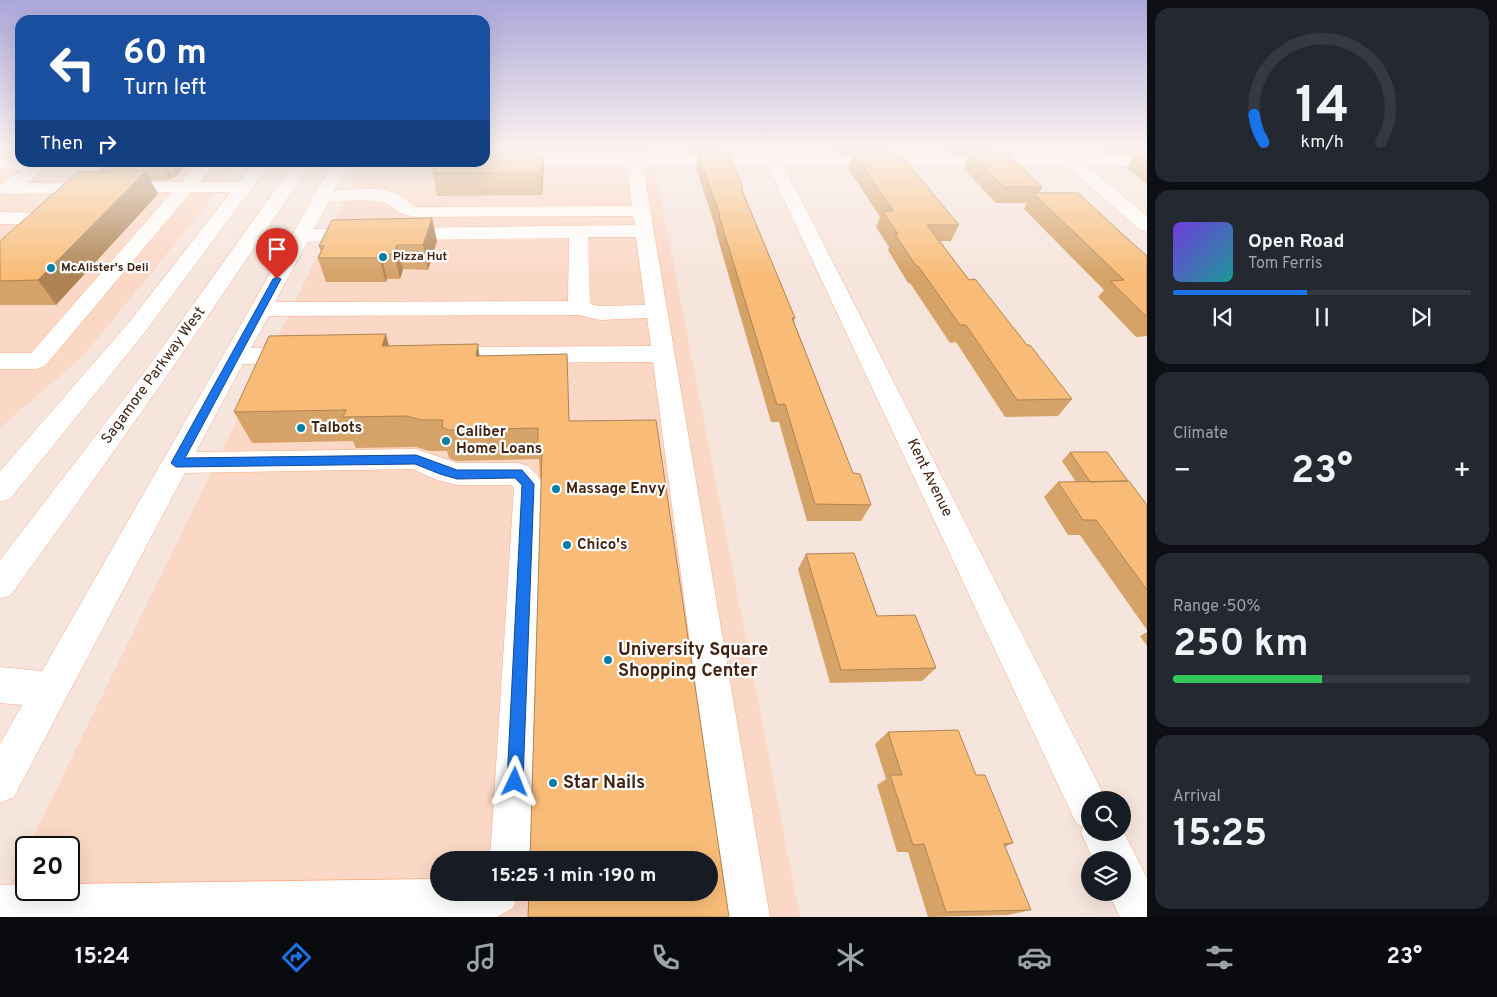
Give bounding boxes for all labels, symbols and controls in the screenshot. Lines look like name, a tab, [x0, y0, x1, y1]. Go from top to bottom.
text: 60 m	[123, 32, 207, 76]
icon: left	[40, 35, 105, 100]
text: Turn left	[123, 75, 206, 102]
text: 14	[1295, 75, 1349, 141]
icon: right	[93, 130, 121, 158]
text: km/h	[1300, 131, 1344, 154]
text: Then	[40, 132, 83, 156]
pin	[256, 228, 298, 279]
text: Open Road	[1248, 230, 1344, 254]
icon: arrive	[263, 235, 291, 263]
place label: Pizza Hut	[393, 249, 448, 265]
marker: Pizza Hut	[377, 251, 389, 263]
text: Tom Ferris	[1248, 254, 1322, 274]
place label: McAlister's Deli	[61, 260, 149, 276]
marker: McAlister's Deli	[45, 262, 57, 274]
icon: previous	[1209, 303, 1237, 331]
icon: pause	[1308, 303, 1336, 331]
icon: next	[1407, 303, 1435, 331]
street label: Sagamore Parkway West	[98, 304, 210, 448]
place label: Talbots	[311, 419, 362, 438]
marker: Talbots	[295, 422, 307, 434]
place label: Caliber Home Loans	[456, 423, 542, 459]
text: Climate	[1173, 424, 1228, 444]
marker: Caliber Home Loans	[440, 435, 452, 447]
street label: Kent Avenue	[902, 436, 956, 520]
text: 23°	[1291, 448, 1353, 497]
text: −	[1173, 454, 1191, 490]
text: +	[1453, 454, 1471, 490]
place label: Massage Envy	[566, 480, 666, 499]
marker: Massage Envy	[550, 483, 562, 495]
place label: Chico's	[577, 536, 627, 555]
marker: Chico's	[561, 539, 573, 551]
text: Range · 50%	[1173, 597, 1261, 617]
text: 250 km	[1173, 621, 1308, 670]
place label: University Square Shopping Center	[618, 639, 768, 683]
marker: University Square Shopping Center	[602, 654, 614, 666]
position arrow	[488, 755, 540, 807]
place label: Star Nails	[563, 772, 645, 795]
marker: Star Nails	[547, 777, 559, 789]
text: Arrival	[1173, 787, 1221, 807]
map controls	[1081, 791, 1131, 901]
button: search	[1081, 791, 1131, 841]
text: 15:25	[1173, 811, 1267, 860]
speed limit sign: 20	[15, 836, 80, 901]
button: layers	[1081, 851, 1131, 901]
text: 15:25 · 1 min · 190 m	[492, 864, 656, 888]
icon: directions	[279, 940, 314, 975]
icon: music	[464, 940, 499, 975]
icon: phone	[648, 940, 683, 975]
icon: climate	[833, 940, 868, 975]
icon: car	[1017, 940, 1052, 975]
icon: filters	[1202, 940, 1237, 975]
text: 15:24	[75, 944, 130, 971]
text: 23°	[1386, 944, 1422, 971]

